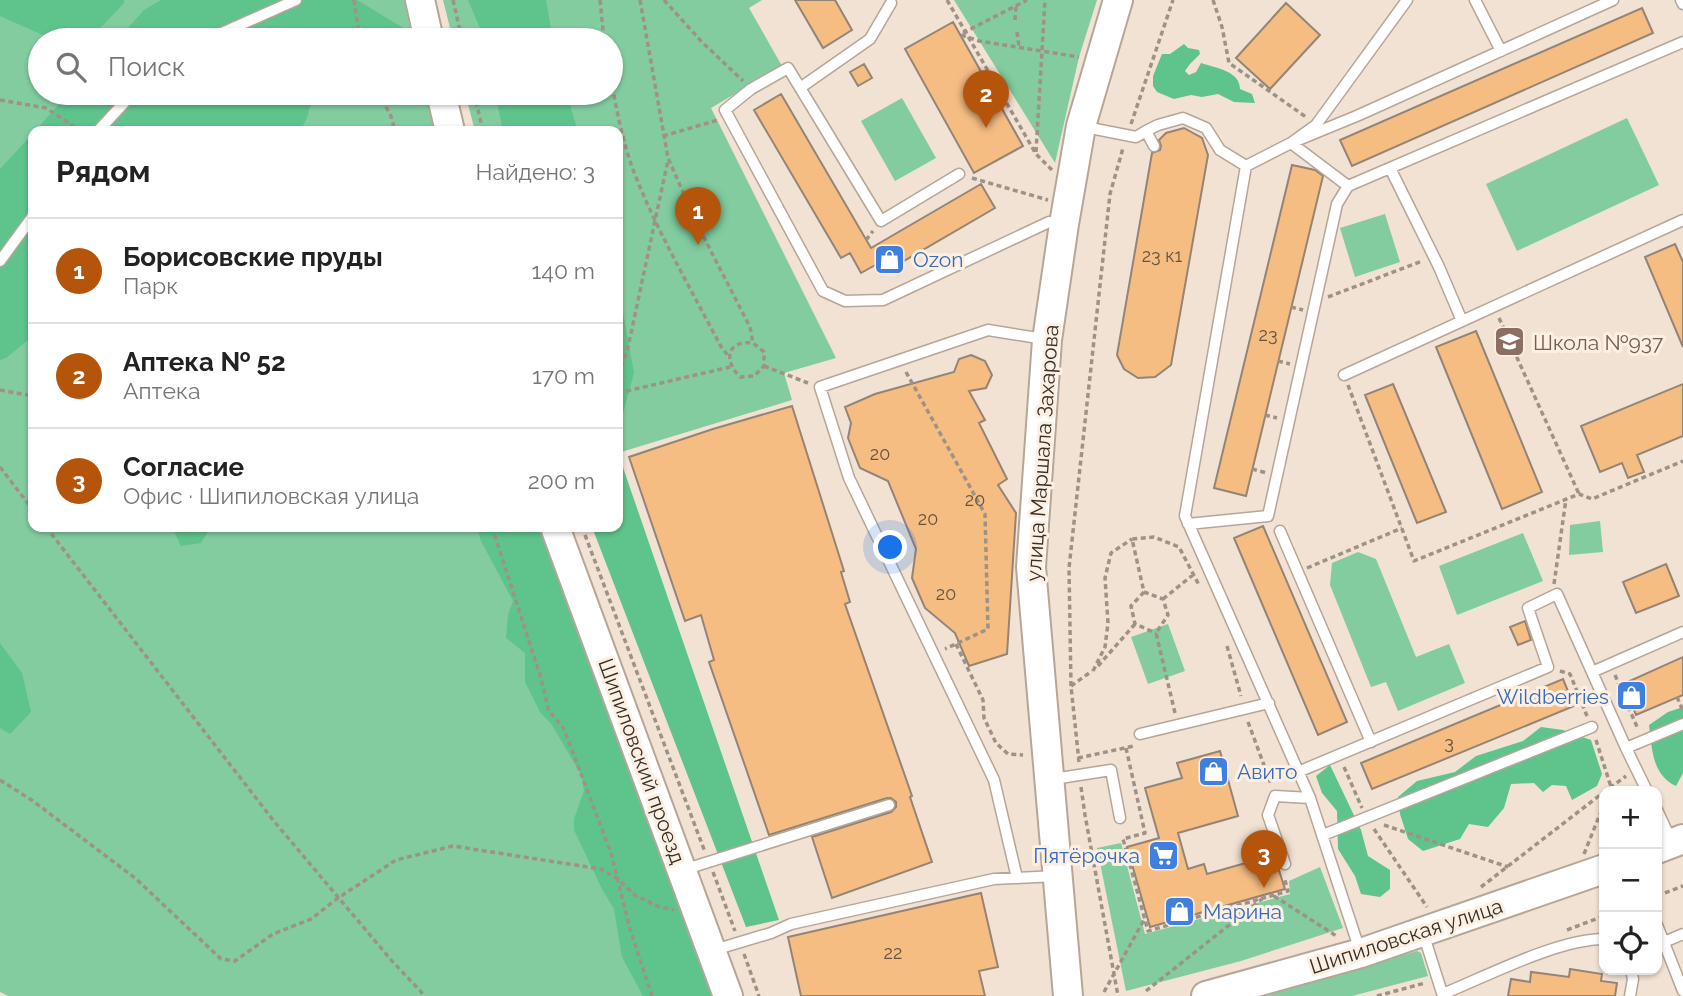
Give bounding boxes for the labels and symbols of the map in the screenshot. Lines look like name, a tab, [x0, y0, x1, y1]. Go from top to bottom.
pin: 2	[963, 70, 1009, 128]
pin: 1	[675, 187, 721, 245]
shop icon: Ozon	[873, 242, 907, 276]
house number: 23 к1	[1142, 245, 1183, 266]
place label: Ozon	[913, 247, 964, 272]
street label: улица Маршала Захарова	[1021, 324, 1063, 582]
house number: 23	[1259, 324, 1278, 345]
school or university icon: Школа №937	[1493, 325, 1527, 359]
place label: Школа №937	[1533, 330, 1664, 355]
house number: 20	[870, 443, 890, 464]
house number: 20	[965, 489, 985, 510]
house number: 20	[918, 508, 938, 529]
your location	[873, 530, 907, 564]
house number: 20	[936, 583, 956, 604]
street label: Шипиловский проезд	[593, 655, 691, 867]
shop icon: Wildberries	[1615, 679, 1649, 713]
place label: Wildberries	[1497, 684, 1609, 709]
house number: 3	[1444, 732, 1454, 753]
shop icon: Авито	[1197, 754, 1231, 788]
place label: Авито	[1237, 759, 1297, 784]
pin: 3	[1241, 830, 1287, 888]
supermarket icon: Пятёрочка	[1146, 838, 1180, 872]
place label: Пятёрочка	[1033, 843, 1140, 868]
street label: Шипиловская улица	[1306, 893, 1506, 979]
shop icon: Марина	[1163, 894, 1197, 928]
place label: Марина	[1203, 899, 1282, 924]
house number: 22	[884, 942, 902, 963]

